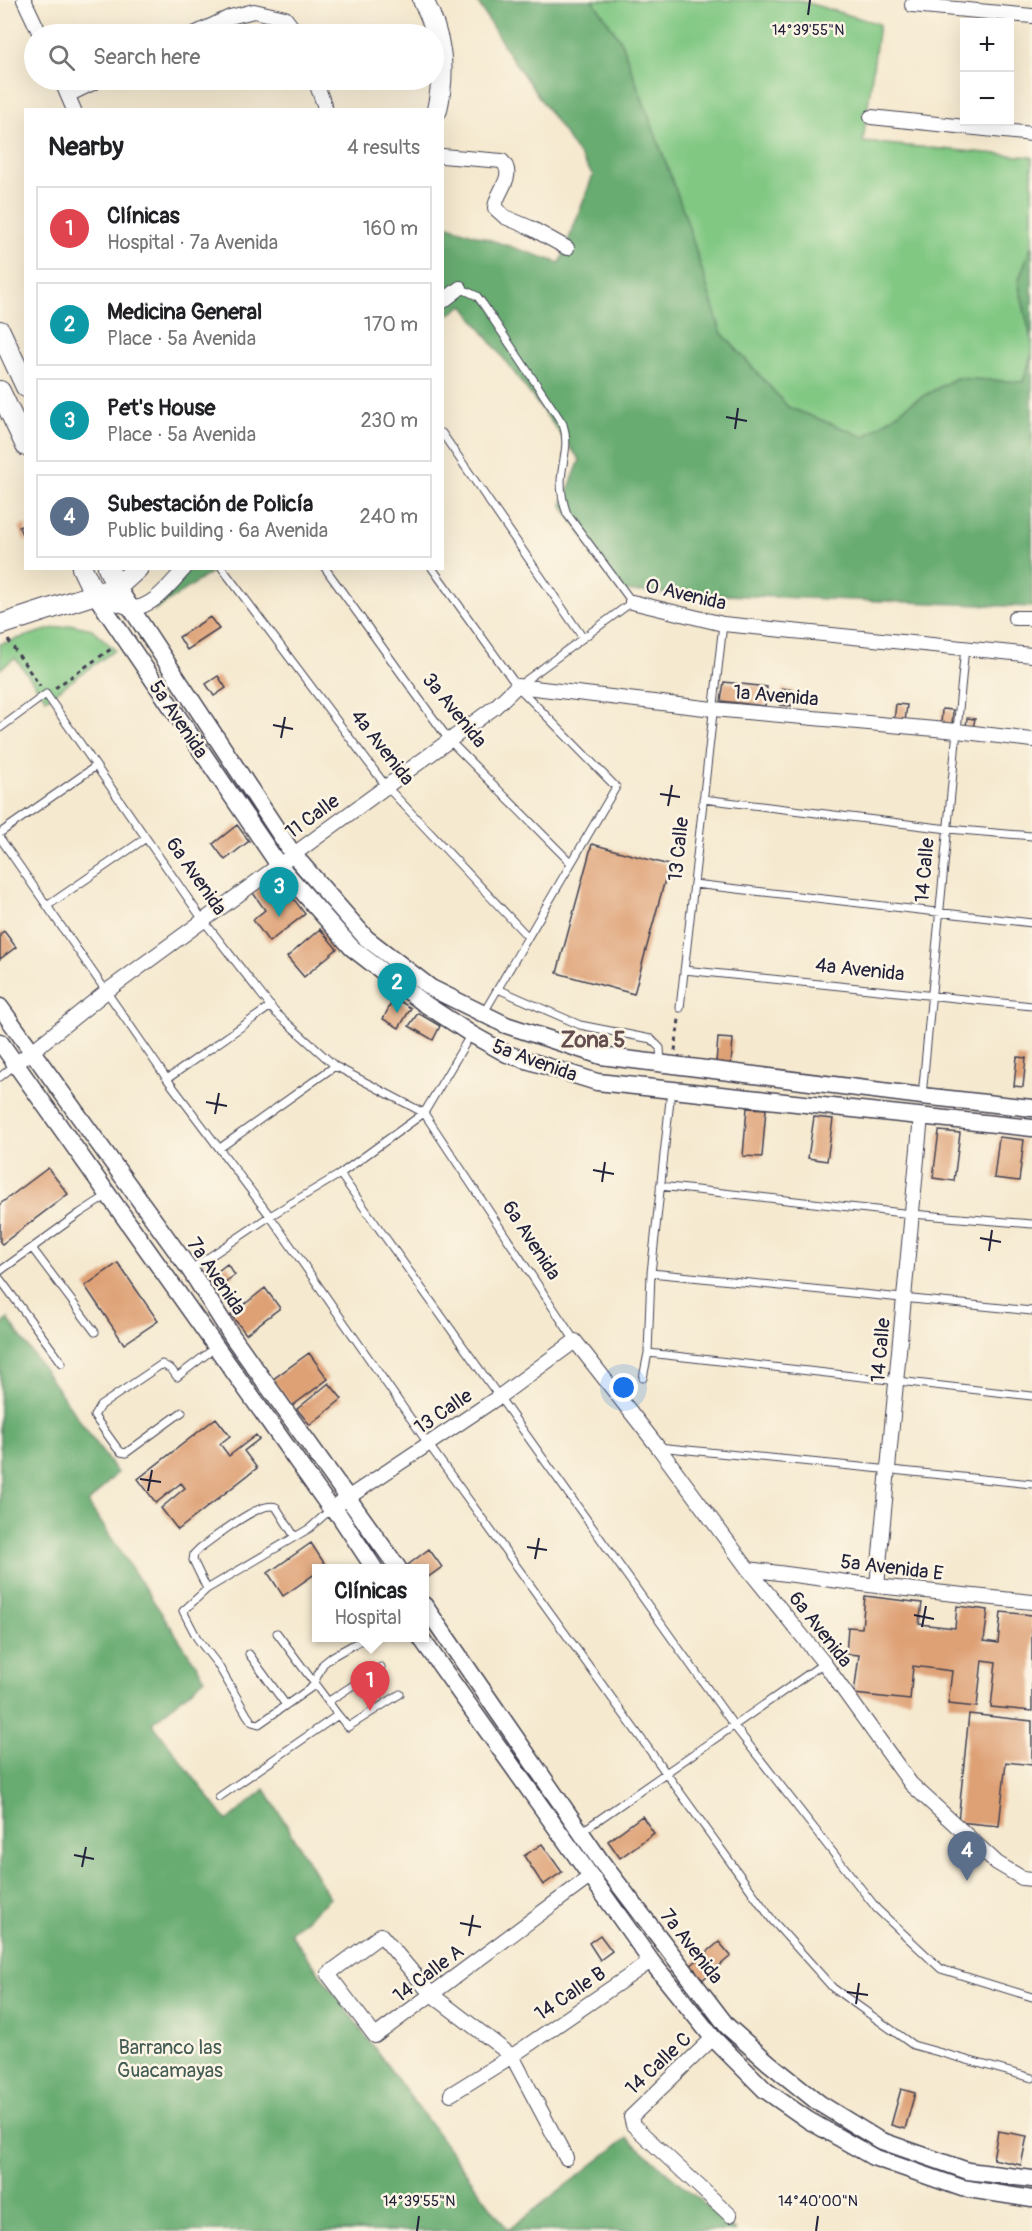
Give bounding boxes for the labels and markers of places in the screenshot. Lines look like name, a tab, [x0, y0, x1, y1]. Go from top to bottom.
pin: 3	[260, 868, 298, 917]
pin: 2	[378, 964, 416, 1013]
pin: 1	[350, 1662, 389, 1711]
pin: 4	[948, 1832, 986, 1881]

